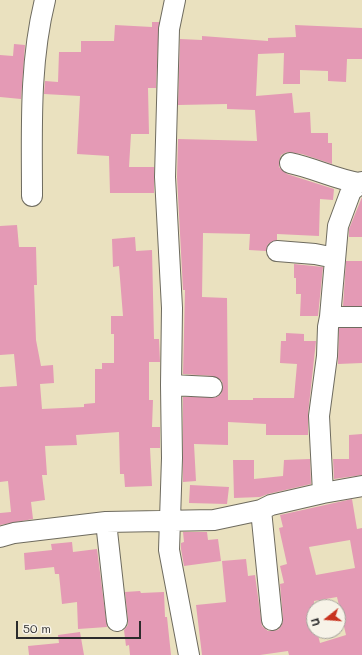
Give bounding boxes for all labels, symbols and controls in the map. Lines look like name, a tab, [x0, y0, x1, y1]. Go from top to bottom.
north arrow	[306, 599, 346, 639]
scale bar	[18, 613, 143, 639]
text: U	[307, 616, 323, 628]
text: 50 m	[23, 620, 51, 636]

